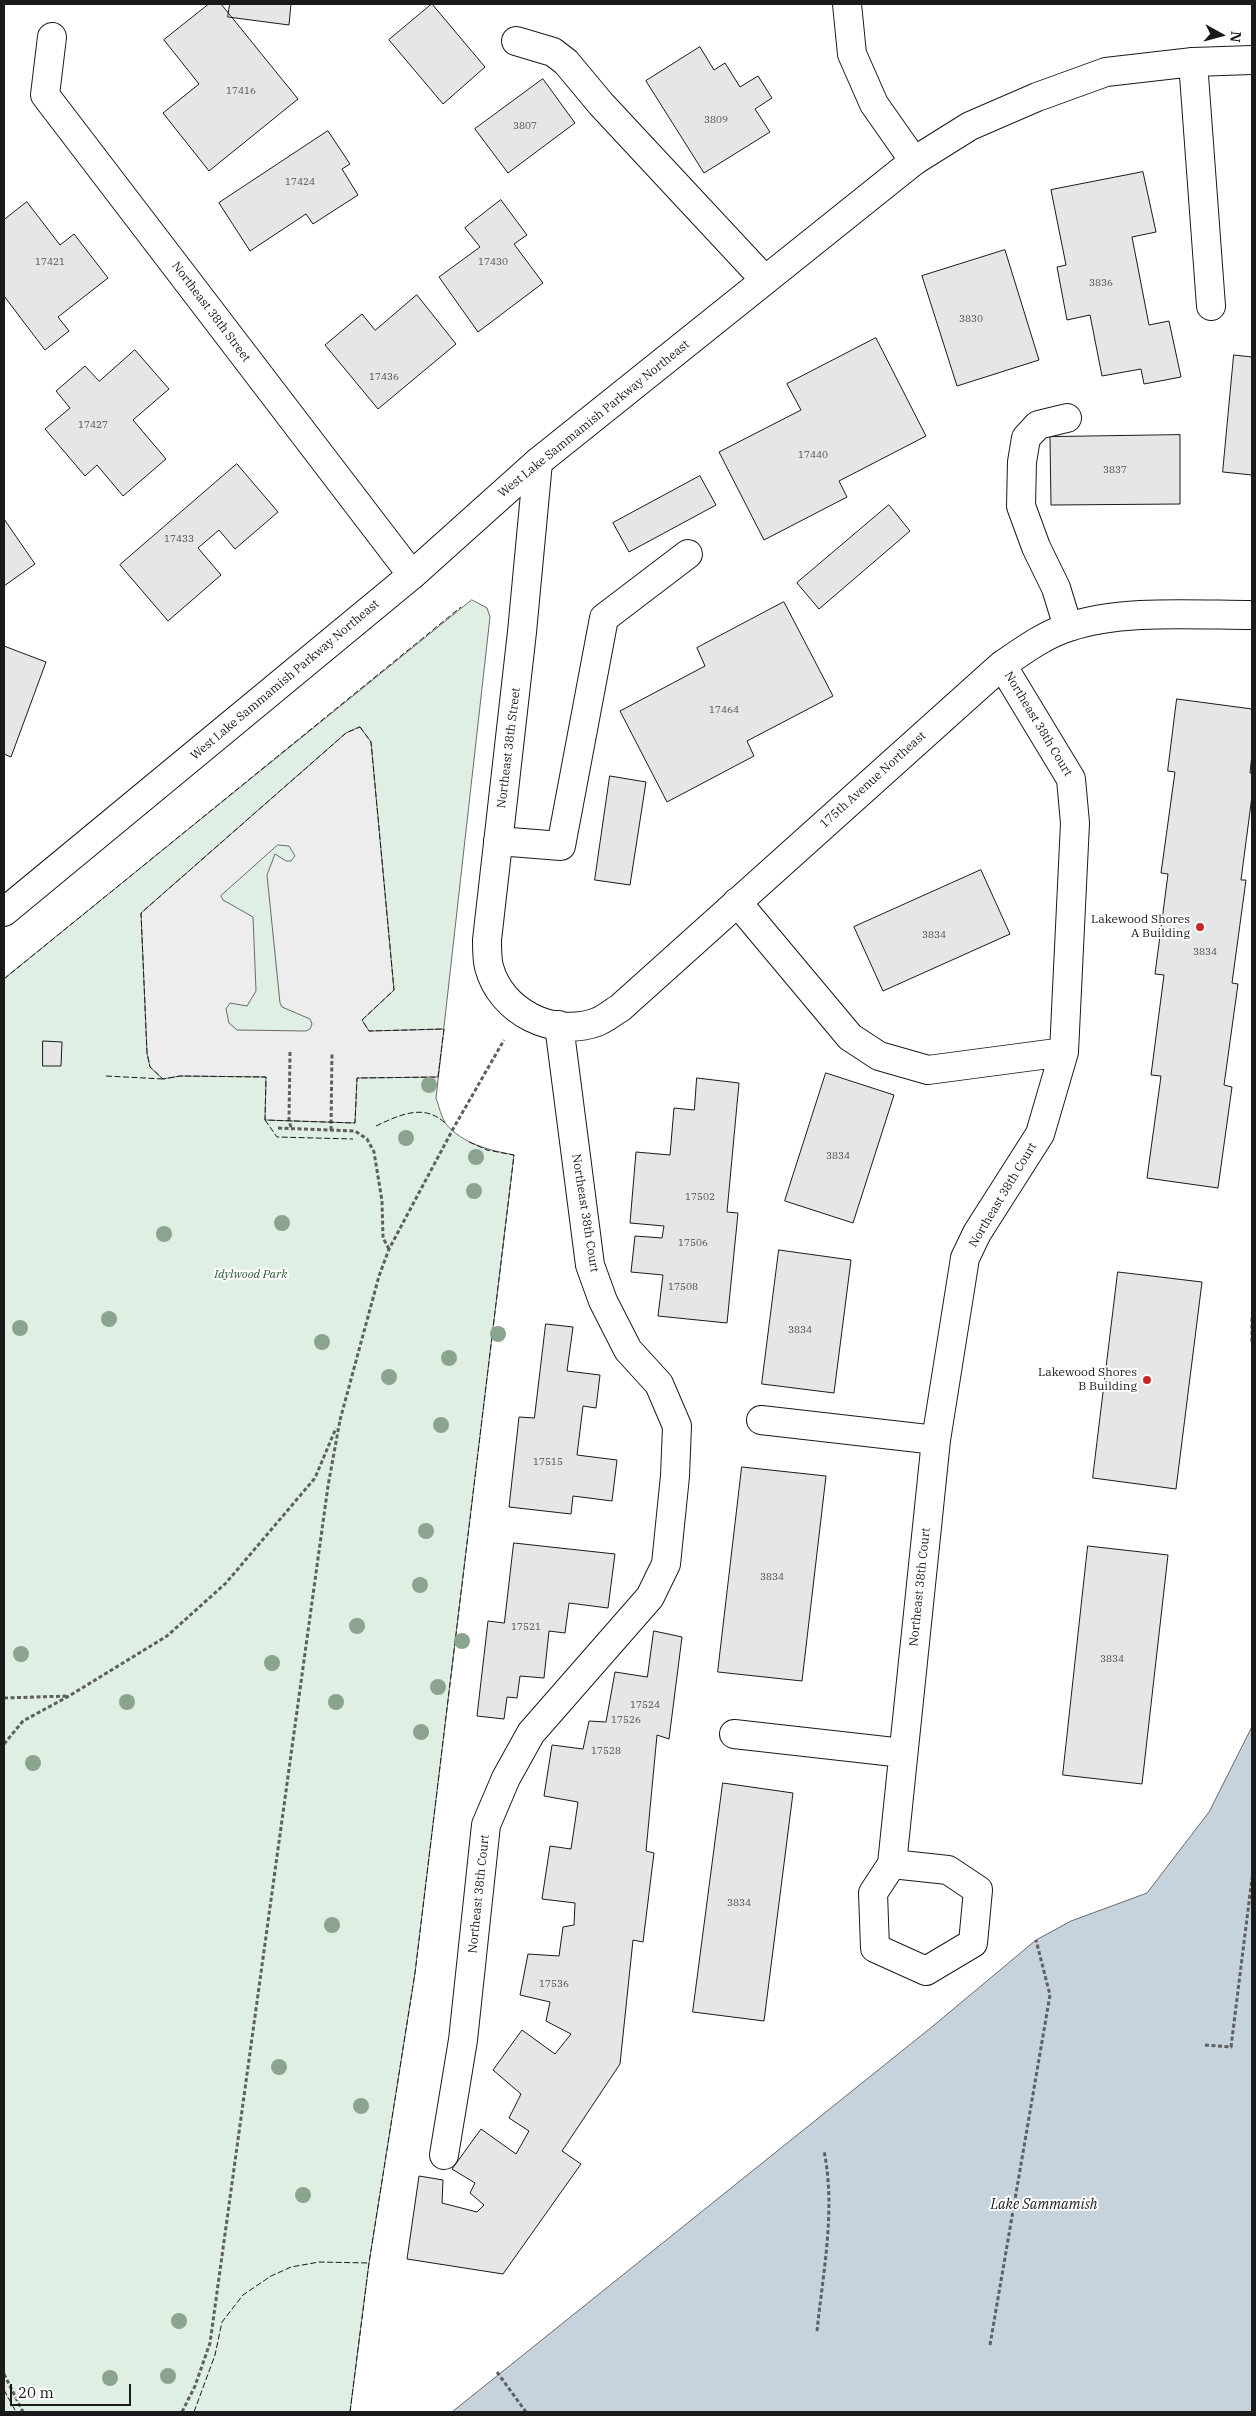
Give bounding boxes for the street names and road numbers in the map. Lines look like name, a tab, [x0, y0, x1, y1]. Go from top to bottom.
street label: Northeast 38th Street	[169, 259, 253, 365]
street label: West Lake Sammamish Parkway Northeast	[496, 337, 692, 501]
street label: West Lake Sammamish Parkway Northeast	[188, 597, 382, 763]
street label: Northeast 38th Court	[1001, 669, 1075, 779]
street label: Northeast 38th Street	[494, 687, 524, 809]
street label: 175th Avenue Northeast	[817, 729, 929, 831]
street label: Northeast 38th Court	[966, 1140, 1040, 1250]
street label: Northeast 38th Court	[569, 1153, 601, 1273]
street label: Northeast 38th Court	[907, 1527, 933, 1647]
street label: Northeast 38th Court	[466, 1834, 492, 1954]

